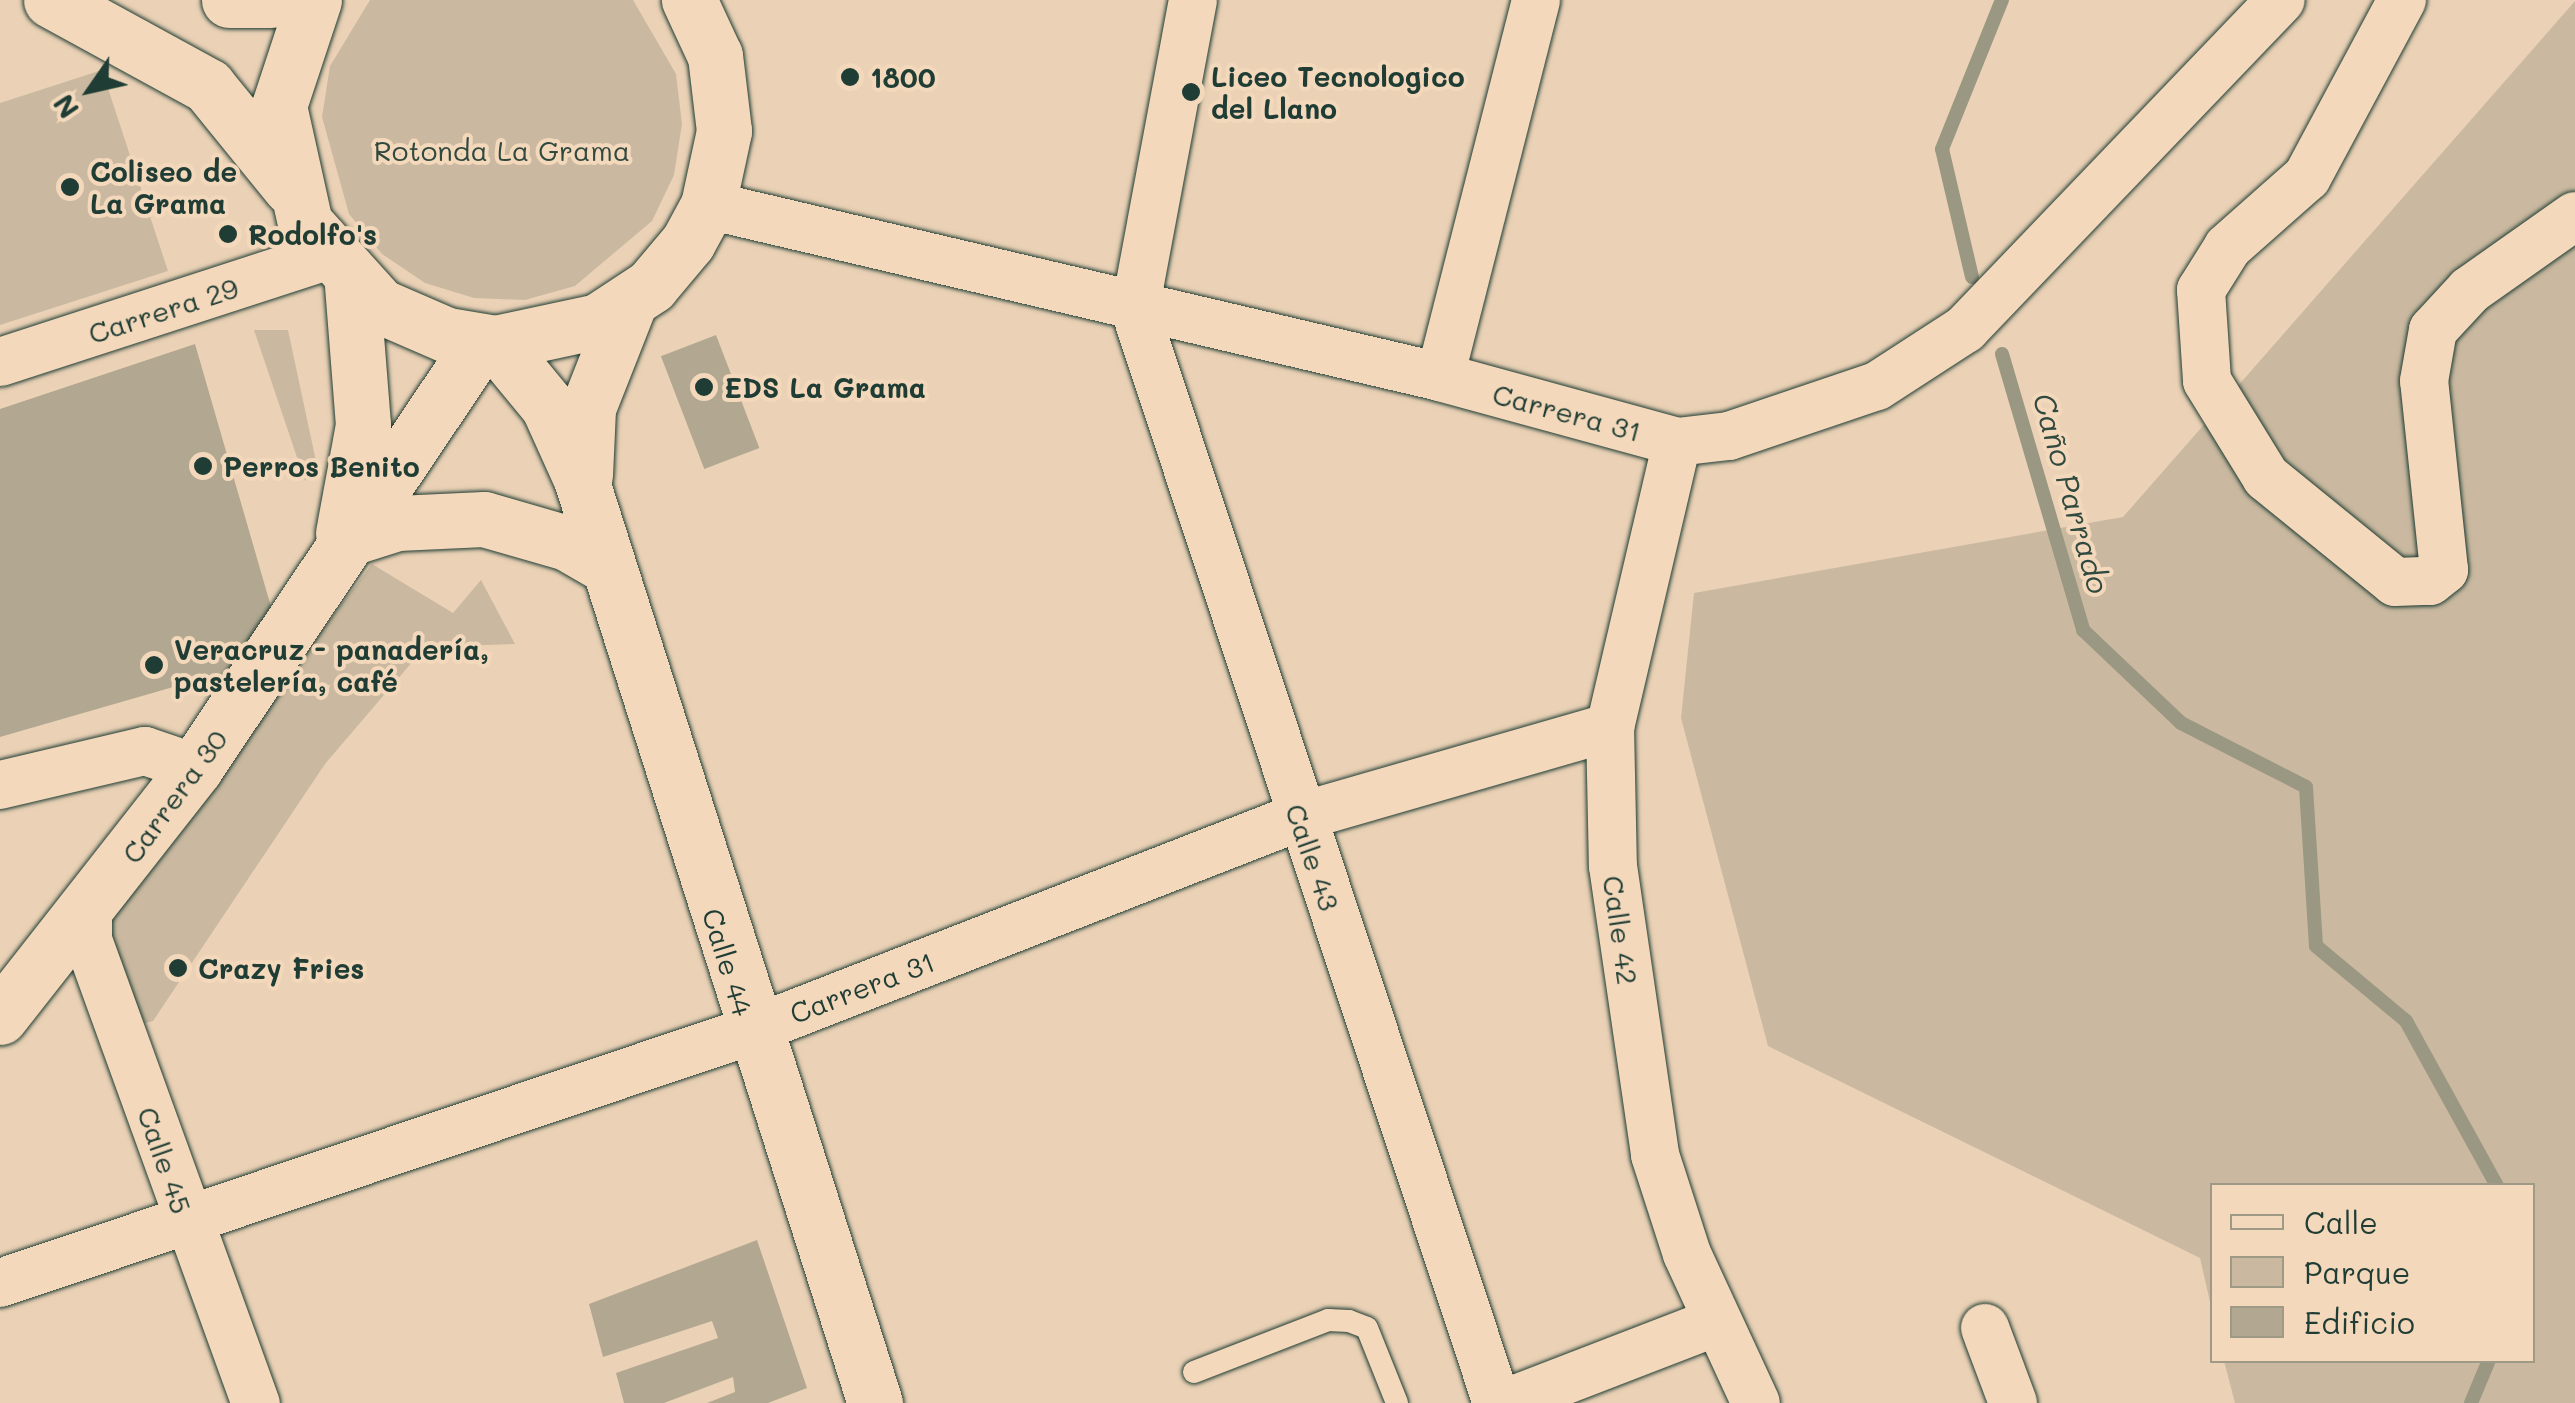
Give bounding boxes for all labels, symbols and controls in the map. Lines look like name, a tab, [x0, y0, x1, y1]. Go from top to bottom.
north arrow	[40, 40, 140, 140]
place label: Liceo Tecnologico del Llano	[1211, 59, 1465, 125]
place label: 1800	[870, 60, 936, 94]
marker: 1800	[839, 66, 861, 88]
marker: Liceo Tecnologico del Llano	[1180, 81, 1202, 103]
text: N	[44, 88, 86, 126]
park label: Rotonda La Grama	[374, 133, 630, 167]
place label: Coliseo de La Grama	[90, 154, 237, 220]
marker: Coliseo de La Grama	[59, 176, 81, 198]
place label: Rodolfo's	[248, 217, 377, 251]
marker: Rodolfo's	[217, 223, 239, 245]
street label: Carrera 29	[84, 270, 242, 350]
place label: EDS La Grama	[724, 370, 926, 404]
marker: EDS La Grama	[693, 376, 715, 398]
street label: Carrera 31	[1489, 376, 1645, 448]
water label: Caño Parrado	[2026, 389, 2118, 597]
place label: Perros Benito	[223, 449, 420, 483]
marker: Perros Benito	[192, 455, 214, 477]
place label: Veracruz - panadería, pastelería, café	[174, 632, 489, 698]
marker: Veracruz - panadería, pastelería, café	[143, 654, 165, 676]
street label: Carrera 30	[114, 723, 234, 869]
street label: Calle 43	[1279, 799, 1347, 915]
street label: Calle 42	[1597, 873, 1645, 987]
street label: Calle 44	[696, 904, 760, 1020]
street label: Carrera 31	[785, 944, 939, 1030]
place label: Crazy Fries	[198, 951, 364, 985]
marker: Crazy Fries	[167, 957, 189, 979]
street label: Calle 45	[131, 1102, 199, 1218]
legend	[2210, 1183, 2535, 1363]
text: Calle	[2304, 1202, 2378, 1242]
text: Parque	[2304, 1252, 2410, 1292]
text: Edificio	[2304, 1302, 2415, 1342]

